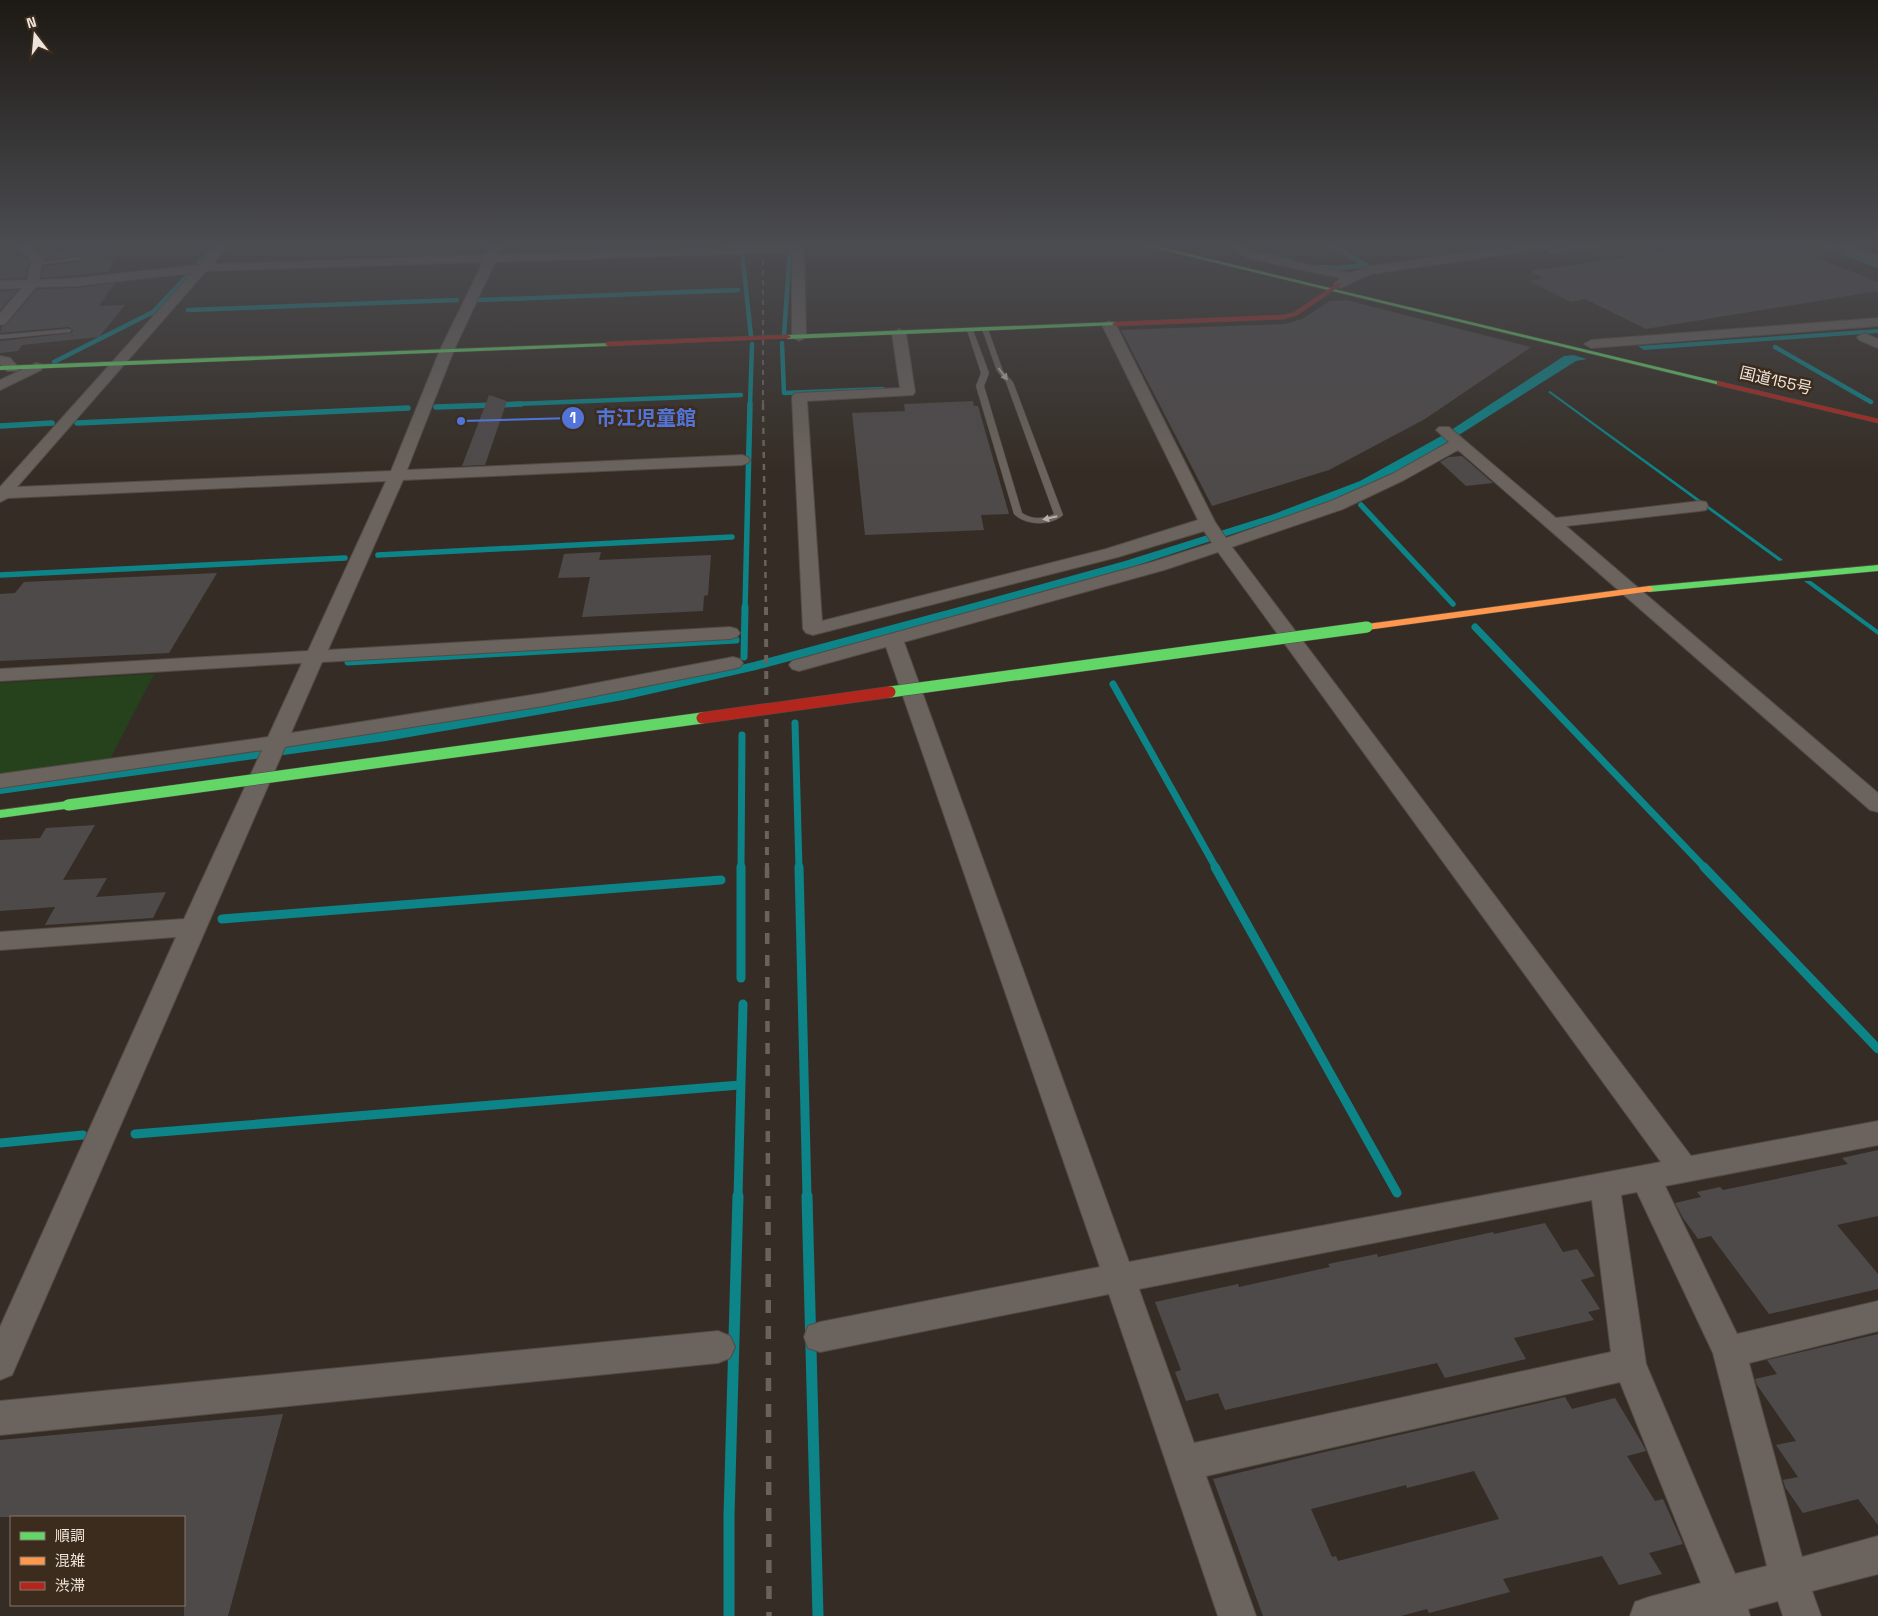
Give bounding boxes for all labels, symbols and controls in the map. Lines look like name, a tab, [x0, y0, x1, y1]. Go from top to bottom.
north arrow	[10, 10, 60, 60]
text: N	[24, 13, 38, 32]
street label: 国道155号	[1738, 362, 1814, 399]
one-way arrow	[998, 367, 1009, 380]
callout: 市江児童館	[561, 400, 706, 435]
text: 市江児童館	[596, 405, 696, 431]
text: 1	[570, 408, 576, 427]
one-way arrow	[1042, 514, 1057, 522]
legend	[10, 1516, 185, 1606]
text: 順調	[55, 1526, 85, 1545]
text: 混雑	[55, 1551, 85, 1570]
text: 渋滞	[55, 1576, 85, 1595]

